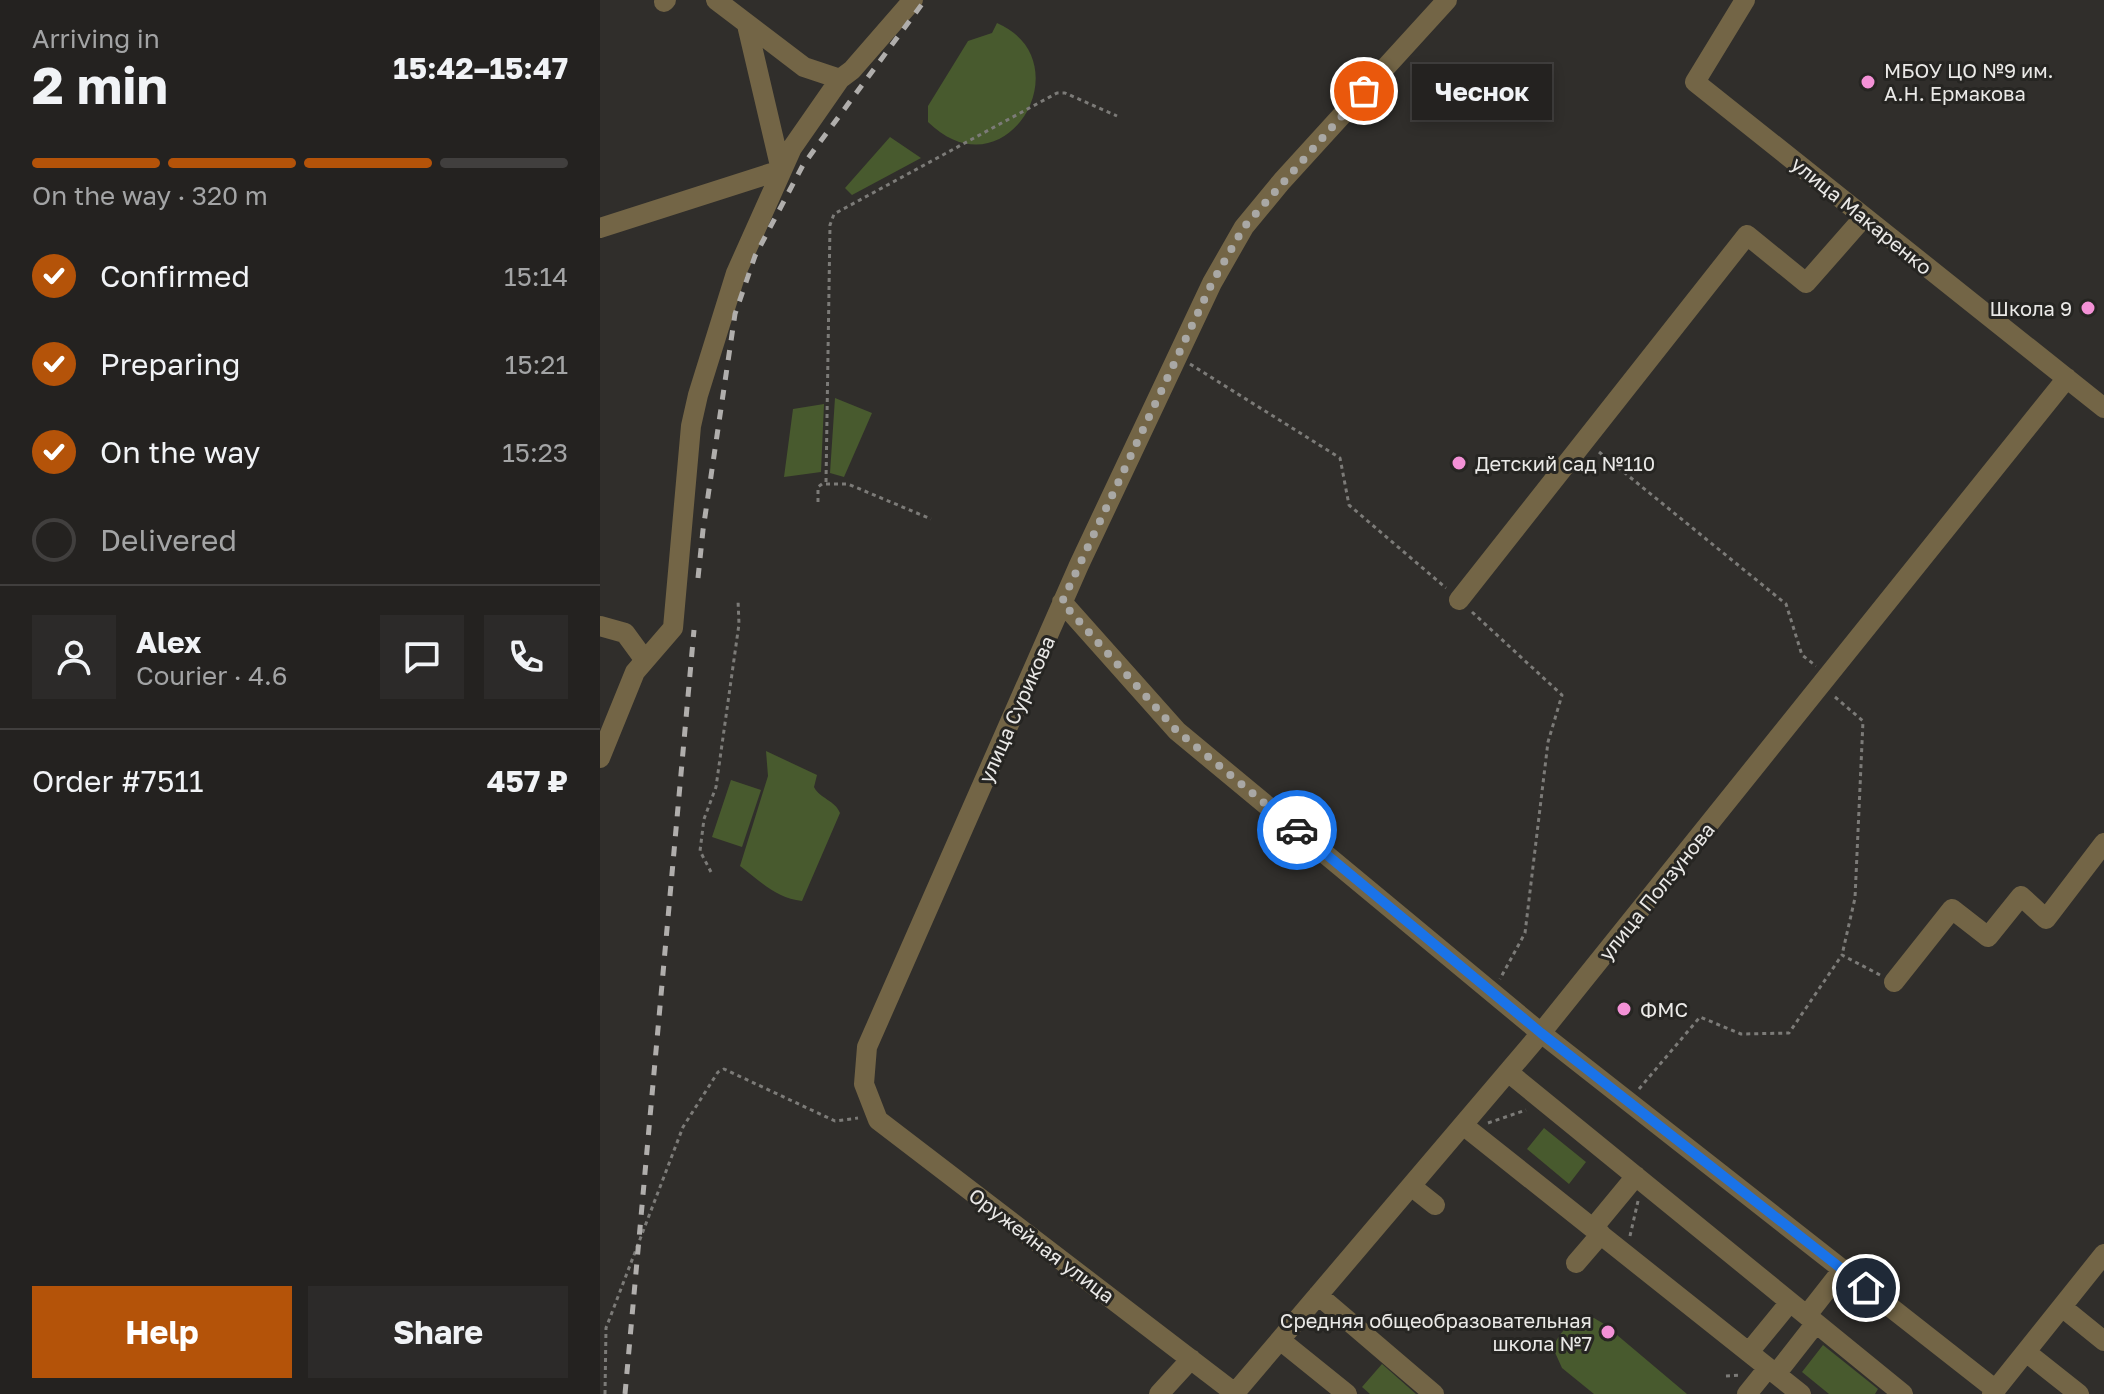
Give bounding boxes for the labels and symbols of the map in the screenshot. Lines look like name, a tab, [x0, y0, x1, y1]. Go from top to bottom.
pin	[1330, 57, 1398, 125]
place label: МБОУ ЦО №9 им. А.Н. Ермакова	[1884, 58, 2054, 105]
callout: Чеснок	[1412, 63, 1552, 119]
marker: МБОУ ЦО №9 им. А.Н. Ермакова	[1859, 73, 1877, 91]
street label: улица Макаренко	[1787, 151, 1937, 279]
place label: Школа 9	[1990, 296, 2072, 320]
marker: Школа 9	[2079, 299, 2097, 317]
place label: Детский сад №110	[1475, 451, 1655, 475]
marker: Детский сад №110	[1450, 454, 1468, 472]
street label: улица Сурикова	[973, 632, 1059, 786]
courier	[1257, 790, 1337, 870]
street label: улица Ползунова	[1593, 817, 1719, 965]
place label: ФМС	[1640, 997, 1688, 1021]
marker: ФМС	[1615, 1000, 1633, 1018]
street label: Оружейная улица	[964, 1182, 1120, 1308]
pin	[1832, 1254, 1900, 1322]
place label: Средняя общеобразовательная школа №7	[1280, 1308, 1592, 1355]
marker: Средняя общеобразовательная школа №7	[1599, 1323, 1617, 1341]

